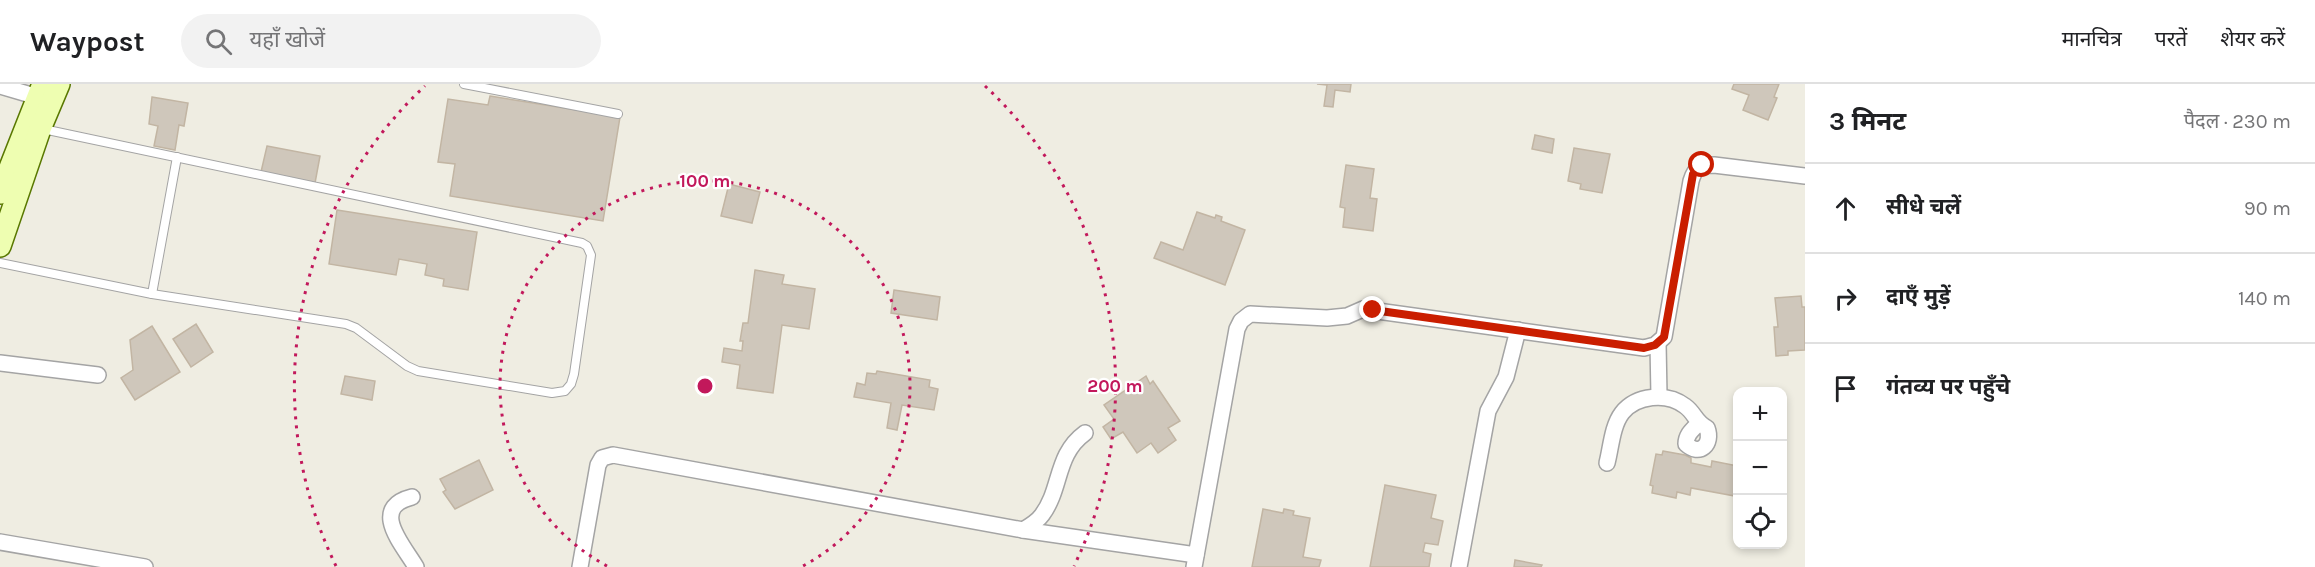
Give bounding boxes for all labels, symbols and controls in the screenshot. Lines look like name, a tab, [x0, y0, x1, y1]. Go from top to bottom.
search box	[181, 14, 601, 68]
text: Waypost	[30, 25, 145, 58]
icon: search	[202, 25, 235, 58]
text: यहाँ खोजें	[250, 27, 325, 53]
text: मानचित्र	[2062, 27, 2122, 51]
text: परतें	[2155, 27, 2187, 51]
text: शेयर करें	[2220, 27, 2285, 51]
text: 3 मिनट	[1829, 106, 1906, 137]
text: पैदल · 230 m	[2184, 110, 2291, 133]
route start	[1688, 151, 1714, 177]
text: 100 m	[680, 170, 730, 192]
icon: ahead	[1829, 192, 1862, 225]
text: सीधे चलें	[1886, 194, 1961, 220]
text: 90 m	[2244, 197, 2291, 220]
icon: right	[1829, 282, 1862, 315]
text: दाएँ मुड़ें	[1886, 284, 1951, 310]
text: 140 m	[2238, 287, 2291, 310]
route end	[1359, 296, 1385, 322]
icon: arrive	[1829, 372, 1862, 405]
text: गंतव्य पर पहुँचे	[1886, 374, 2010, 400]
text: 200 m	[1087, 375, 1143, 397]
centre of rings	[695, 376, 715, 396]
map controls	[1733, 387, 1787, 549]
button: +	[1733, 387, 1787, 441]
button: −	[1733, 441, 1787, 495]
button: locate	[1733, 495, 1787, 549]

